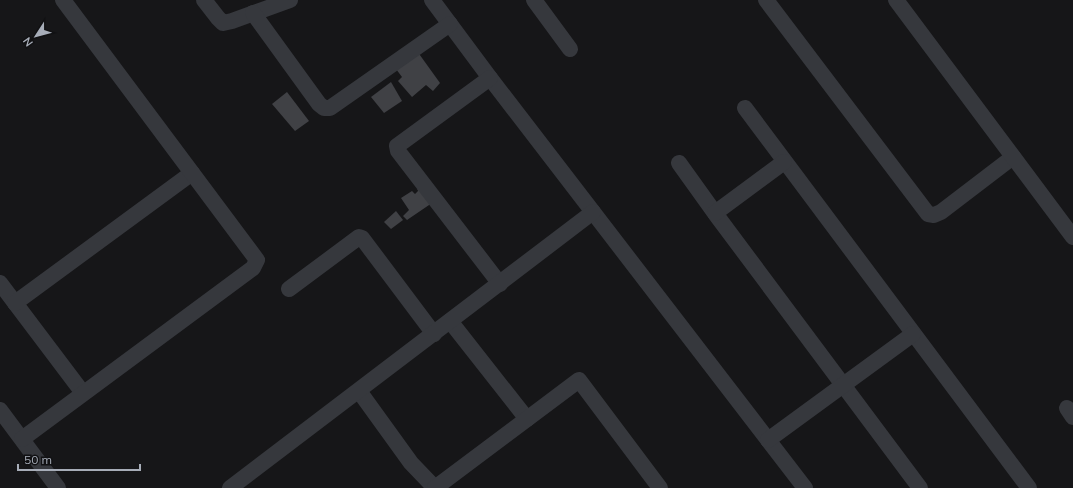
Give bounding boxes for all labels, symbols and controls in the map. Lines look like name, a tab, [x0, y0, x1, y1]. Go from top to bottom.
north arrow	[16, 16, 56, 56]
text: N	[20, 34, 36, 49]
scale bar	[18, 446, 140, 472]
text: 50 m	[24, 452, 52, 467]

